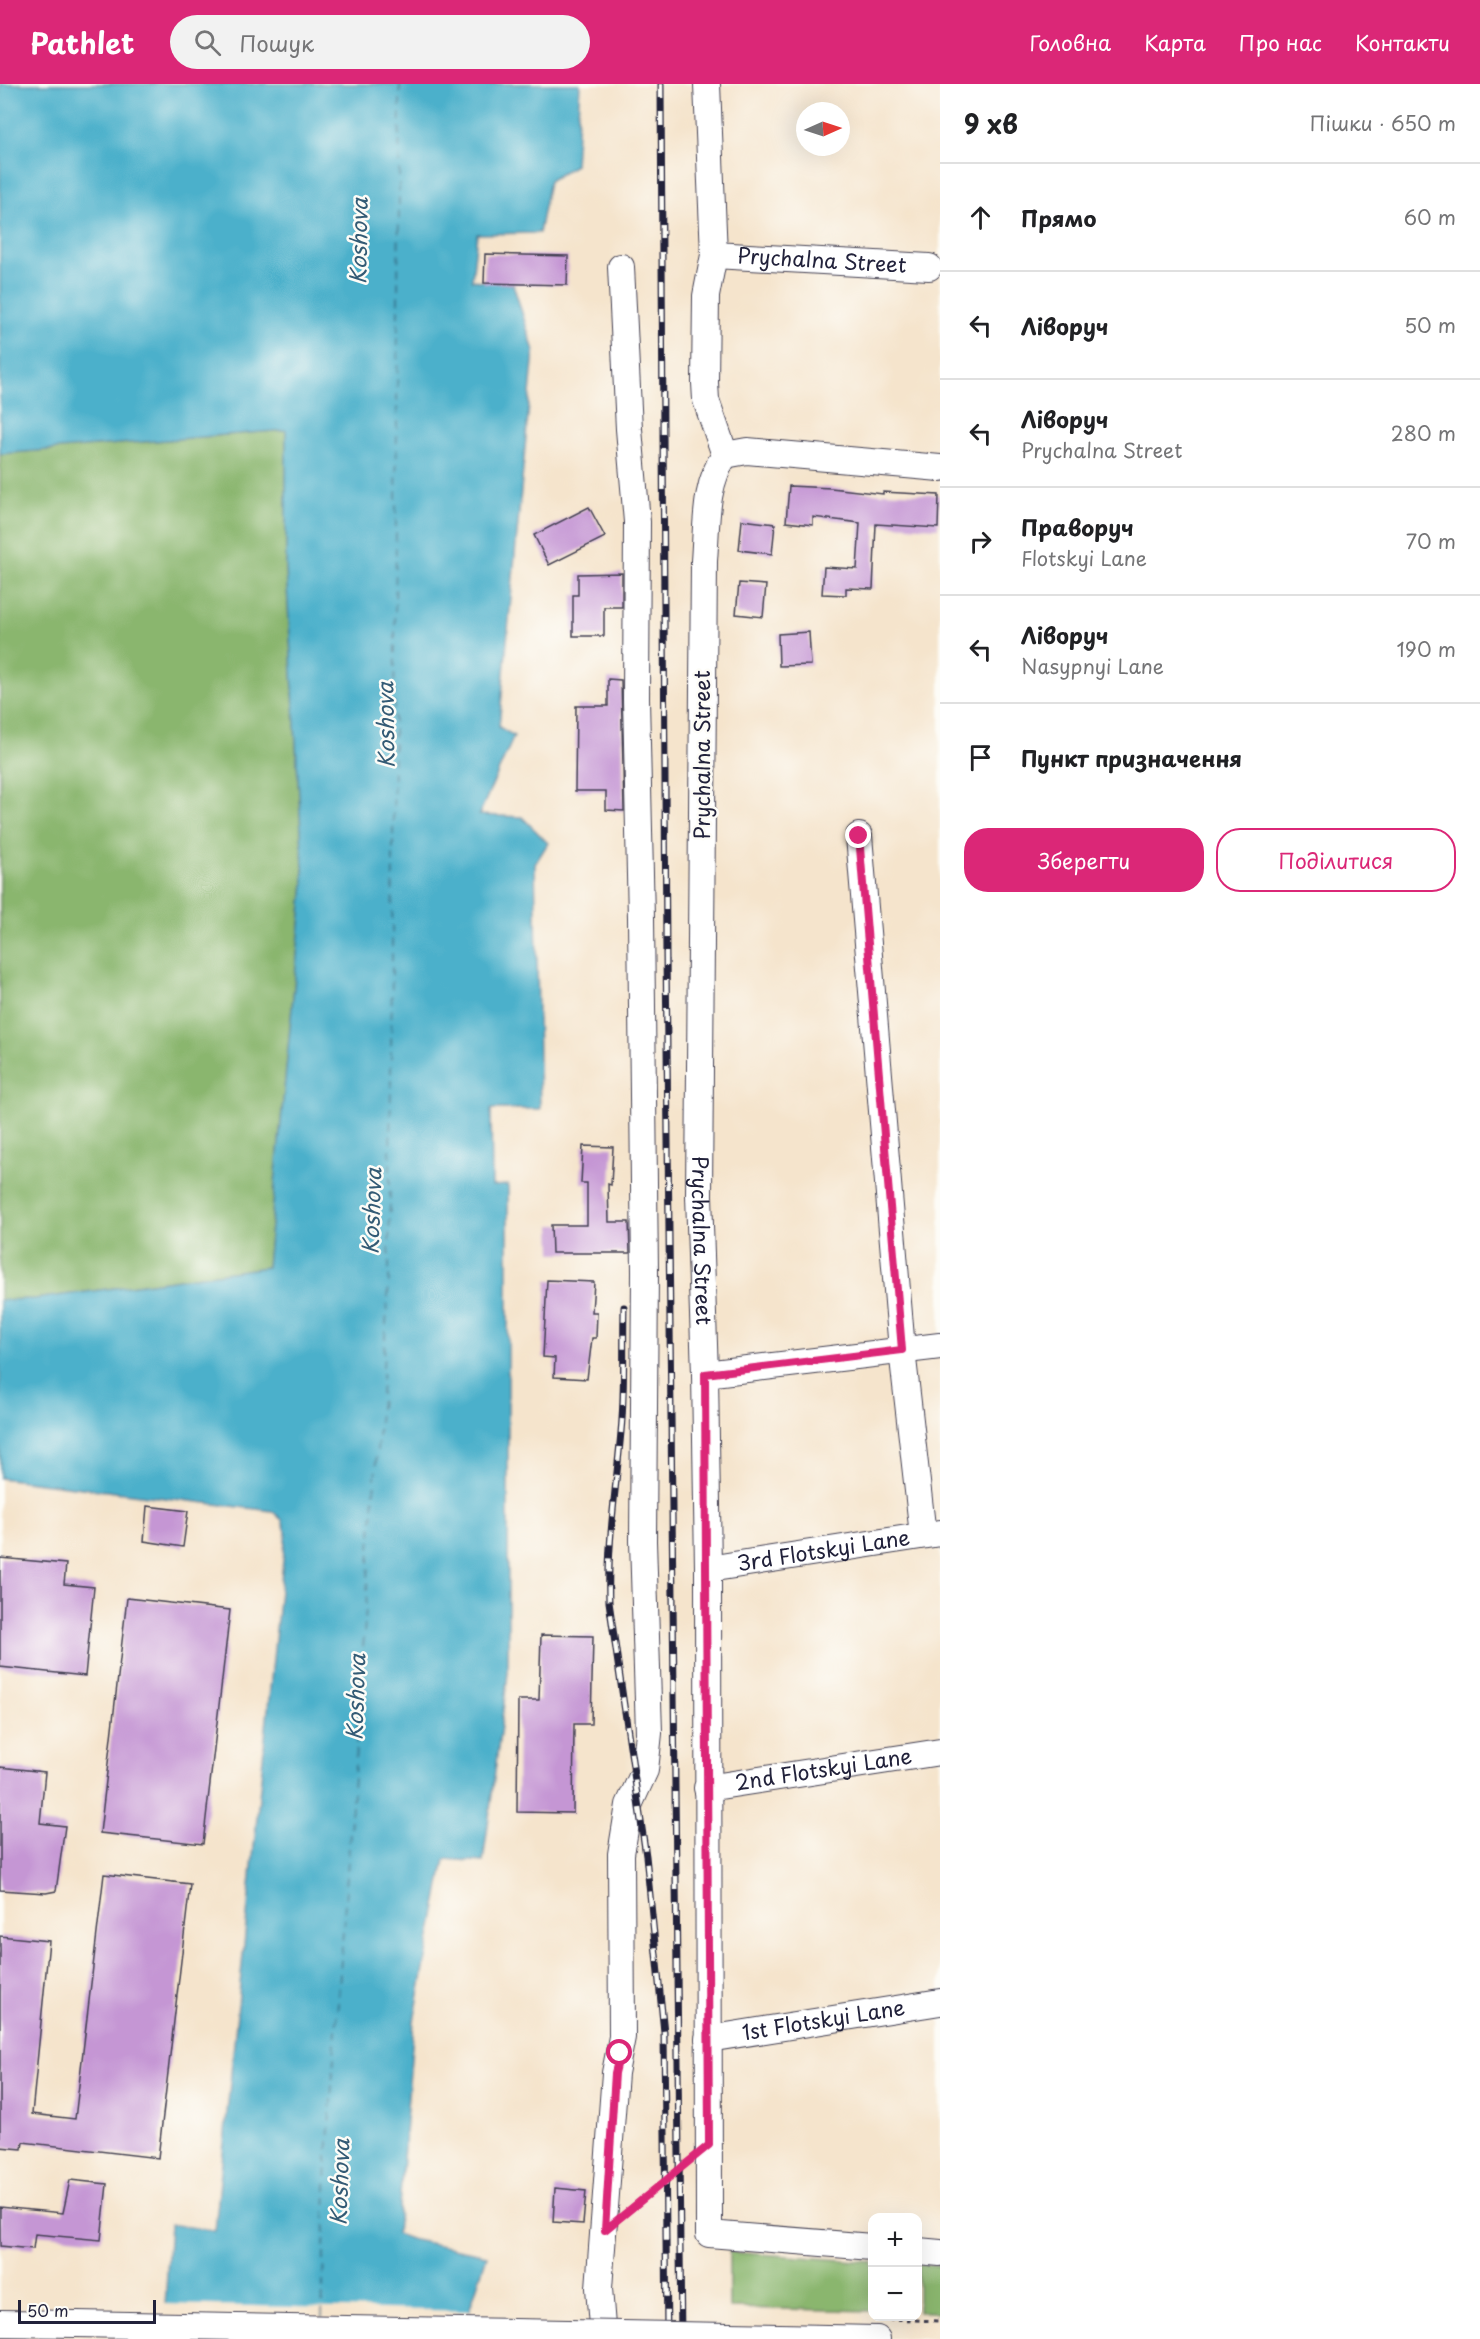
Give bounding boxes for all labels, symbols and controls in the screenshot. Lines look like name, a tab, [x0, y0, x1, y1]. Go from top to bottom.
search box	[170, 15, 590, 69]
text: Pathlet	[30, 21, 134, 64]
icon: search	[191, 26, 224, 59]
text: Пошук	[239, 26, 314, 59]
text: Головна	[1030, 26, 1111, 58]
text: Карта	[1144, 26, 1206, 58]
text: Про нас	[1239, 26, 1322, 58]
text: Контакти	[1355, 26, 1450, 58]
north arrow	[796, 102, 850, 156]
text: 9 хв	[964, 104, 1018, 143]
text: Пішки · 650 m	[1310, 108, 1456, 138]
water label: Koshova	[340, 197, 375, 285]
icon: ahead	[964, 201, 997, 234]
text: Прямо	[1021, 201, 1096, 234]
text: 60 m	[1404, 202, 1456, 232]
street label: Prychalna Street	[736, 238, 907, 280]
icon: left	[964, 309, 997, 342]
text: Ліворуч	[1021, 309, 1108, 342]
text: 50 m	[1404, 310, 1456, 340]
text: Ліворуч	[1021, 402, 1108, 435]
icon: left	[964, 417, 997, 450]
text: 280 m	[1391, 418, 1456, 448]
text: Prychalna Street	[1021, 435, 1182, 465]
text: Праворуч	[1021, 510, 1134, 543]
icon: right	[964, 525, 997, 558]
text: 70 m	[1406, 526, 1456, 556]
text: Flotskyi Lane	[1021, 543, 1147, 573]
text: Ліворуч	[1021, 618, 1108, 651]
icon: left	[964, 633, 997, 666]
text: 190 m	[1397, 634, 1456, 664]
text: Nasypnyi Lane	[1021, 651, 1164, 681]
street label: Prychalna Street	[685, 670, 717, 840]
water label: Koshova	[367, 681, 402, 769]
icon: arrive	[964, 741, 997, 774]
text: Пункт призначення	[1021, 741, 1242, 774]
route end	[845, 822, 871, 848]
button: Зберегти	[964, 828, 1204, 892]
button: Поділитися	[1216, 828, 1456, 892]
street label: Prychalna Street	[685, 1156, 721, 1326]
water label: Koshova	[352, 1166, 389, 1255]
street label: 3rd Flotskyi Lane	[735, 1520, 912, 1578]
water label: Koshova	[336, 1652, 373, 1741]
street label: 2nd Flotskyi Lane	[733, 1739, 914, 1797]
street label: 1st Flotskyi Lane	[740, 1990, 907, 2047]
route start	[606, 2039, 632, 2065]
water label: Koshova	[320, 2137, 357, 2226]
map controls	[868, 2213, 922, 2321]
button: +	[868, 2213, 922, 2267]
button: −	[868, 2267, 922, 2321]
scale bar	[18, 2297, 156, 2324]
text: 50 m	[27, 2298, 68, 2322]

